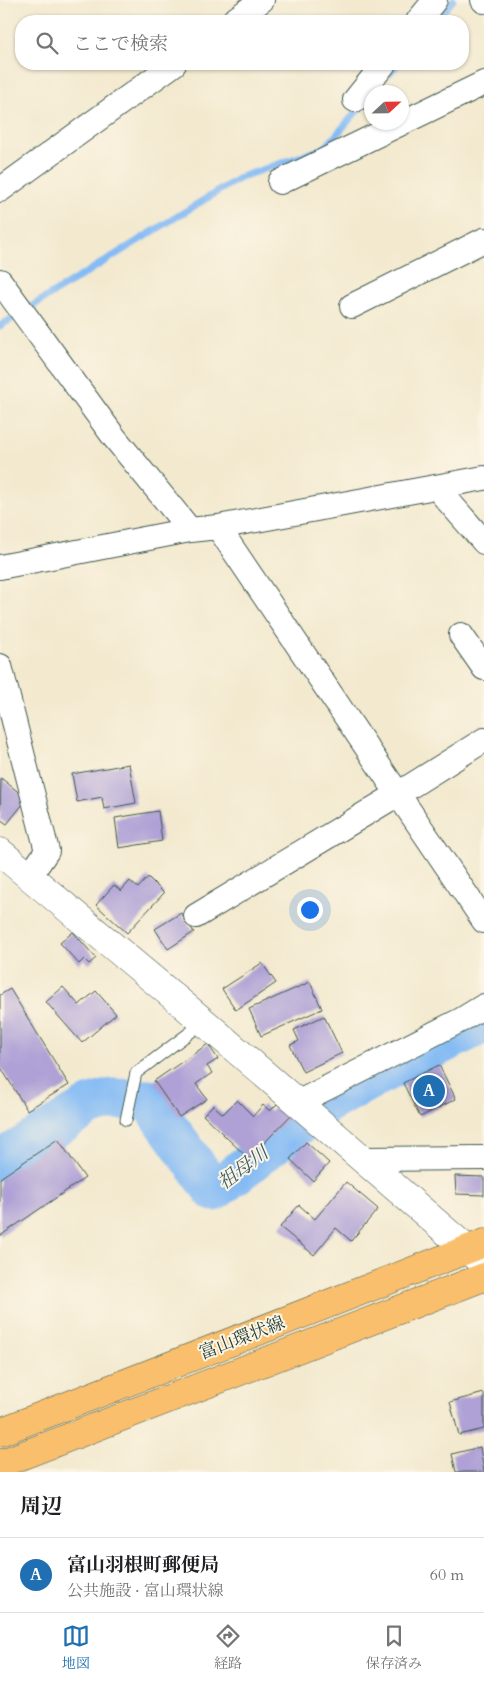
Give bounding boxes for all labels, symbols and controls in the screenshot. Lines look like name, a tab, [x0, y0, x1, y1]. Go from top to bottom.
search box	[15, 15, 469, 70]
icon: search	[33, 29, 61, 57]
text: ここで検索	[73, 31, 168, 57]
north arrow	[364, 85, 409, 130]
your location	[297, 897, 323, 923]
pin: A	[413, 1072, 445, 1110]
water label: 祖母川	[212, 1139, 275, 1196]
street label: 富山環状線	[196, 1310, 288, 1366]
text: 周辺	[20, 1492, 62, 1521]
text: 富山羽根町郵便局	[67, 1552, 219, 1578]
text: A	[30, 1564, 42, 1586]
text: 60 m	[430, 1564, 464, 1586]
text: 公共施設 · 富山環状線	[67, 1580, 224, 1602]
tab: 地図	[62, 1622, 90, 1673]
tab: 経路	[214, 1622, 242, 1673]
tab: 保存済み	[366, 1622, 422, 1673]

